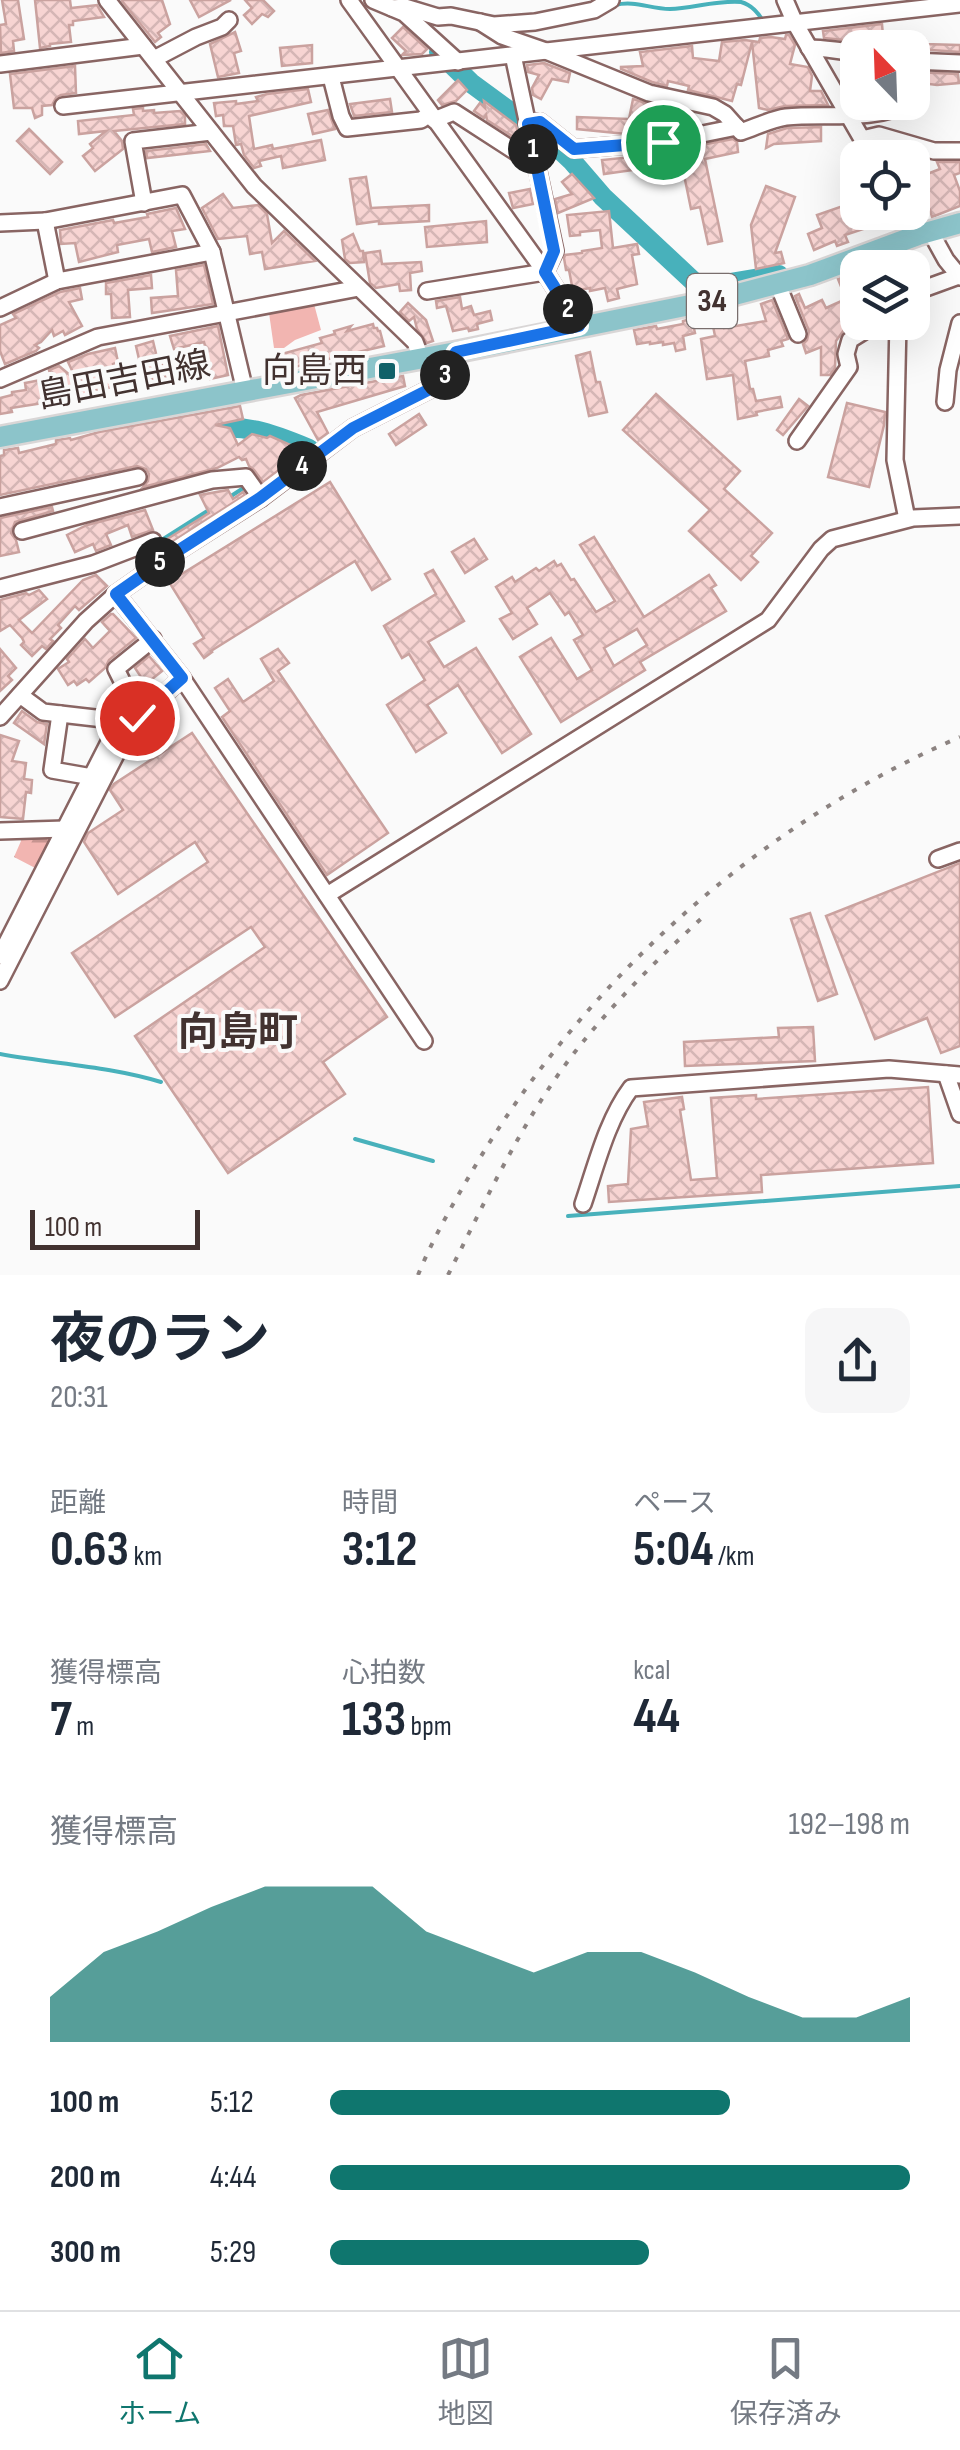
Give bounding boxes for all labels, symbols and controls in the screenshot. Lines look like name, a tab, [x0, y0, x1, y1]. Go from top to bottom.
north arrow	[840, 30, 930, 120]
map controls	[840, 30, 930, 340]
pin	[621, 100, 706, 185]
icon: arrive	[636, 115, 691, 170]
pin: 1	[508, 124, 558, 174]
text: 1	[528, 132, 538, 165]
button: locate	[840, 140, 930, 230]
button: layers	[840, 250, 930, 340]
road number: 34	[687, 274, 737, 328]
pin: 2	[543, 284, 593, 334]
text: 2	[562, 292, 574, 325]
street label: 島田吉田線	[34, 343, 214, 419]
place label: 向島西	[262, 350, 367, 393]
pin: 3	[420, 350, 470, 400]
text: 3	[439, 358, 451, 391]
marker: 向島西	[376, 360, 398, 382]
pin: 4	[277, 441, 327, 491]
text: 4	[295, 449, 309, 482]
pin: 5	[135, 537, 185, 587]
text: 5	[154, 545, 166, 578]
pin	[95, 676, 180, 761]
icon: check	[110, 691, 165, 746]
district label: 向島町	[178, 1009, 298, 1057]
scale bar	[30, 1205, 200, 1250]
text: 100 m	[45, 1211, 102, 1244]
text: 夜のラン	[50, 1307, 270, 1374]
button: share	[805, 1308, 910, 1413]
text: 20:31	[50, 1378, 108, 1417]
text: 距離	[50, 1487, 106, 1520]
text: 時間	[342, 1487, 398, 1520]
text: ペース	[633, 1487, 716, 1520]
text: 0.63	[50, 1520, 129, 1580]
text: 3:12	[342, 1520, 417, 1580]
text: 5:04	[633, 1520, 714, 1580]
text: km	[129, 1540, 162, 1573]
text: /km	[714, 1540, 754, 1573]
text: kcal	[633, 1654, 670, 1687]
text: 獲得標高	[50, 1657, 162, 1690]
text: 心拍数	[342, 1657, 426, 1690]
text: 44	[633, 1687, 680, 1747]
text: 7	[50, 1690, 72, 1750]
text: 133	[342, 1690, 406, 1750]
text: m	[72, 1710, 94, 1743]
text: bpm	[406, 1710, 452, 1743]
text: 192–198 m	[789, 1805, 910, 1844]
text: 獲得標高	[50, 1813, 178, 1852]
text: 100 m	[50, 2083, 119, 2122]
text: 5:12	[210, 2083, 254, 2122]
text: 200 m	[50, 2158, 121, 2197]
text: 4:44	[210, 2158, 256, 2197]
text: 300 m	[50, 2233, 121, 2272]
text: 5:29	[210, 2233, 256, 2272]
tab: ホーム	[118, 2331, 201, 2431]
tab: 地図	[438, 2331, 494, 2431]
tab: 保存済み	[730, 2331, 842, 2431]

